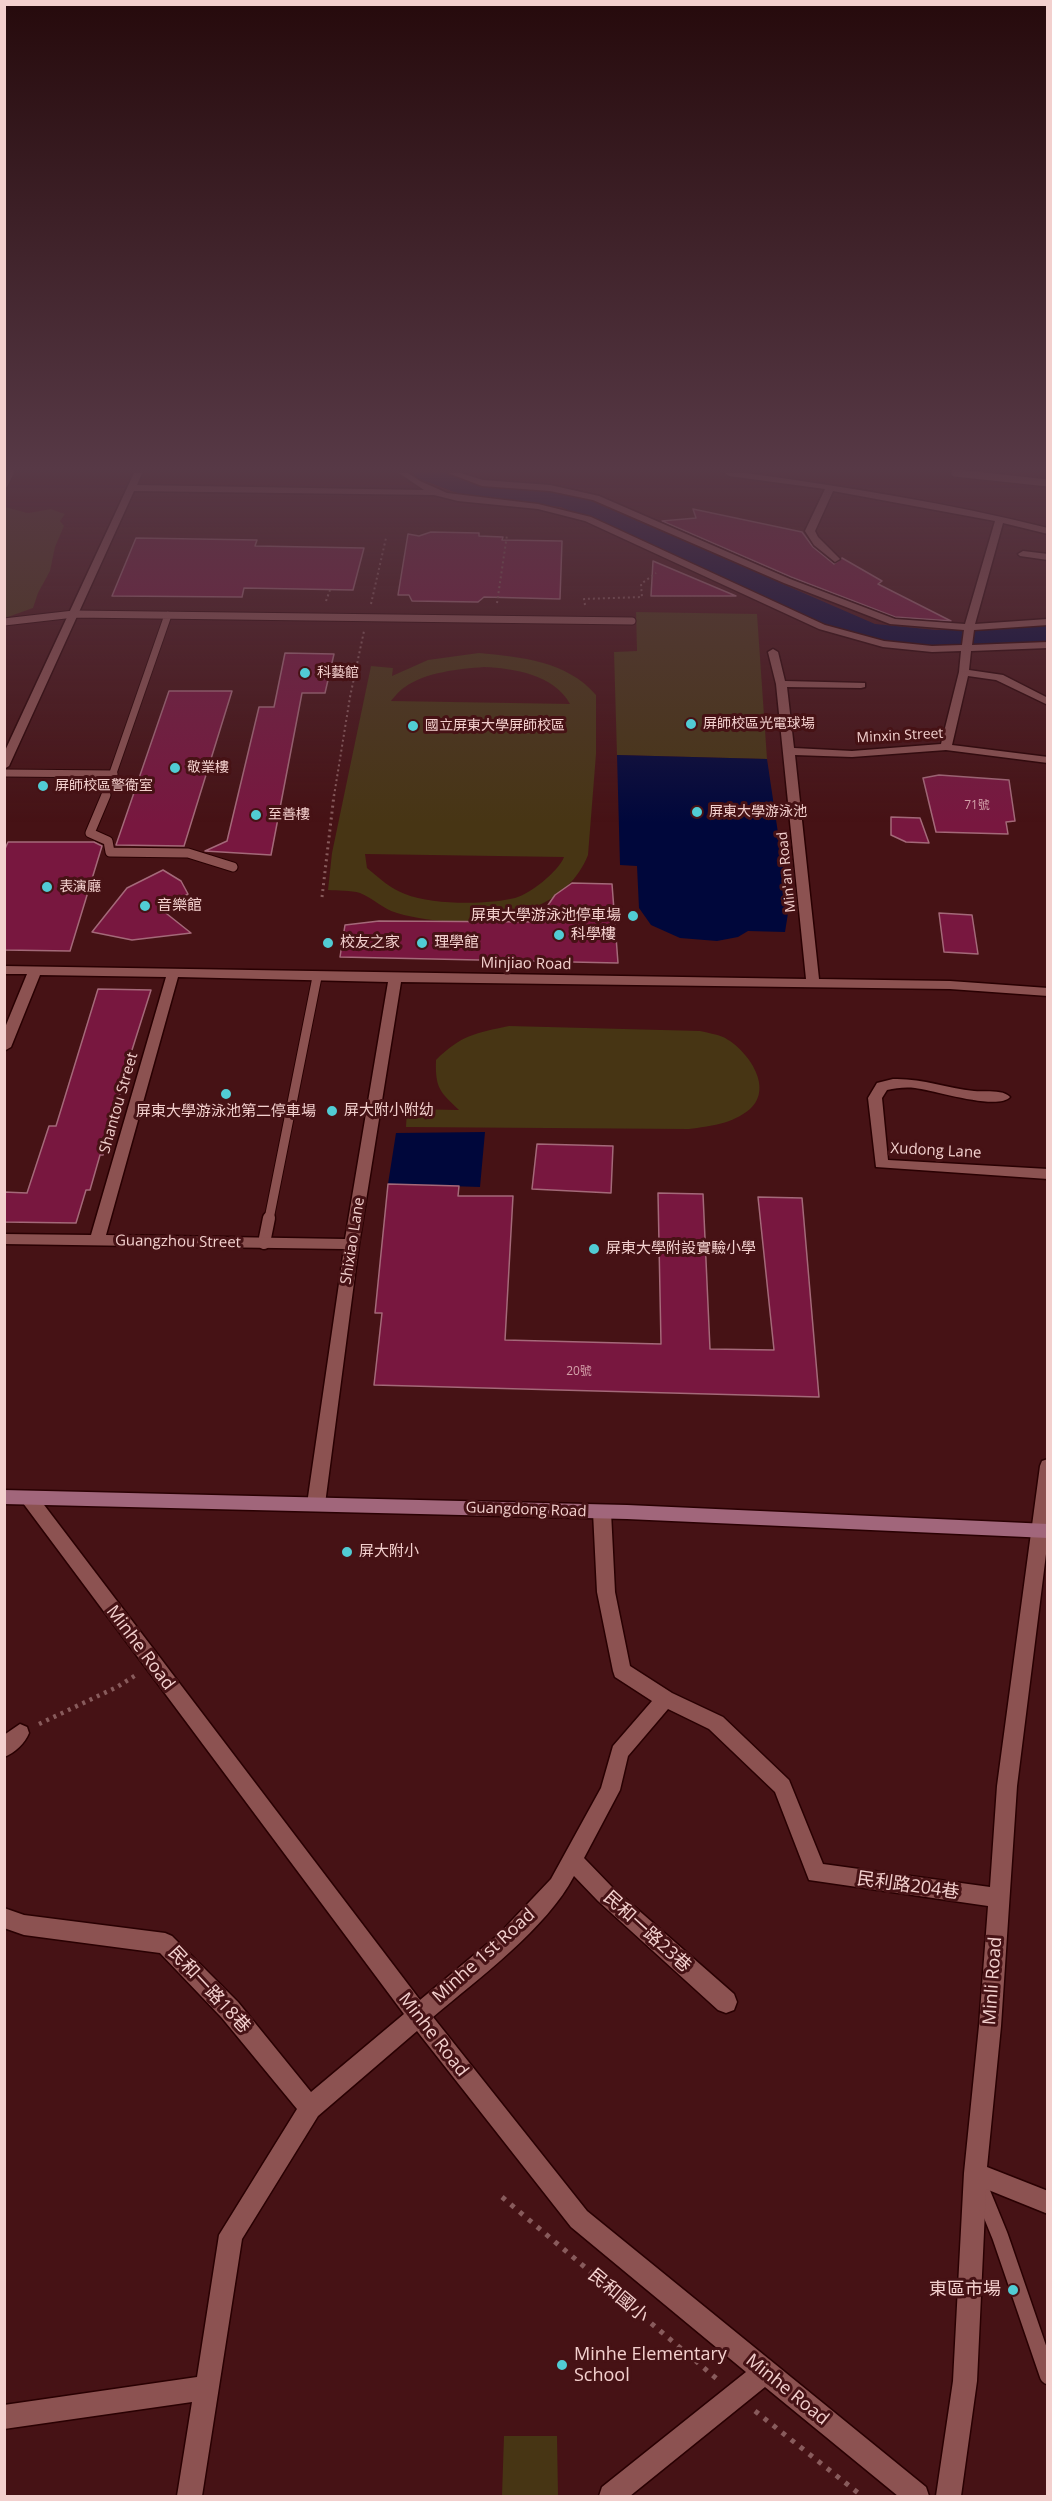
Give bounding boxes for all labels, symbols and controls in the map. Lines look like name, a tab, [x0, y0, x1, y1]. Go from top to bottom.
place label: 科藝館	[317, 665, 359, 681]
marker: 科藝館	[298, 666, 312, 680]
place label: 屏師校區光電球場	[703, 716, 815, 732]
marker: 屏師校區光電球場	[684, 717, 698, 731]
place label: 國立屏東大學屏師校區	[425, 718, 565, 734]
marker: 國立屏東大學屏師校區	[406, 719, 420, 733]
street label: Minxin Street	[856, 725, 944, 747]
place label: 敬業樓	[187, 760, 229, 776]
marker: 敬業樓	[168, 761, 182, 775]
place label: 屏師校區警衛室	[55, 778, 153, 794]
marker: 屏師校區警衛室	[36, 779, 50, 793]
house number: 71號	[964, 799, 990, 813]
place label: 屏東大學游泳池	[709, 804, 807, 820]
marker: 屏東大學游泳池	[690, 805, 704, 819]
place label: 至善樓	[268, 807, 310, 823]
marker: 至善樓	[249, 808, 263, 822]
street label: Min'an Road	[774, 831, 800, 913]
place label: 表演廳	[59, 879, 101, 895]
marker: 表演廳	[40, 880, 54, 894]
place label: 音樂館	[157, 897, 202, 915]
marker: 音樂館	[138, 899, 152, 913]
place label: 屏東大學游泳池停車場	[471, 907, 621, 925]
marker: 屏東大學游泳池停車場	[626, 909, 640, 923]
place label: 科學樓	[571, 926, 616, 944]
marker: 科學樓	[552, 928, 566, 942]
place label: 校友之家	[340, 934, 400, 952]
place label: 理學館	[434, 934, 479, 952]
marker: 校友之家	[321, 936, 335, 950]
marker: 理學館	[415, 936, 429, 950]
street label: Minjiao Road	[480, 954, 572, 974]
street label: Shantou Street	[96, 1050, 142, 1156]
marker: 屏東大學游泳池第二停車場	[219, 1087, 233, 1101]
place label: 屏大附小附幼	[344, 1102, 434, 1120]
place label: 屏東大學游泳池第二停車場	[136, 1103, 316, 1121]
marker: 屏大附小附幼	[325, 1104, 339, 1118]
street label: Xudong Lane	[890, 1140, 982, 1162]
street label: Shixiao Lane	[337, 1196, 369, 1286]
street label: Guangzhou Street	[115, 1232, 241, 1252]
place label: 屏東大學附設實驗小學	[606, 1240, 756, 1258]
marker: 屏東大學附設實驗小學	[587, 1242, 601, 1256]
house number: 20號	[566, 1365, 592, 1379]
street label: Guangdong Road	[465, 1499, 587, 1521]
place label: 屏大附小	[359, 1543, 419, 1561]
marker: 屏大附小	[340, 1545, 354, 1559]
street label: Minhe Road	[101, 1601, 179, 1695]
street label: 民利路204巷	[856, 1868, 960, 1904]
street label: 民和一路23巷	[599, 1887, 695, 1977]
street label: Minhe 1st Road	[428, 1904, 540, 2008]
street label: Minli Road	[979, 1936, 1007, 2026]
street label: 民和一路18巷	[163, 1942, 255, 2038]
street label: Minhe Road	[394, 1989, 472, 2081]
street label: 民和國小	[583, 2265, 653, 2327]
place label: 東區市場	[929, 2279, 1001, 2301]
marker: 東區市場	[1006, 2283, 1020, 2297]
place label: Minhe Elementary School	[574, 2344, 727, 2386]
street label: Minhe Road	[741, 2350, 833, 2430]
marker: Minhe Elementary School	[555, 2358, 569, 2372]

